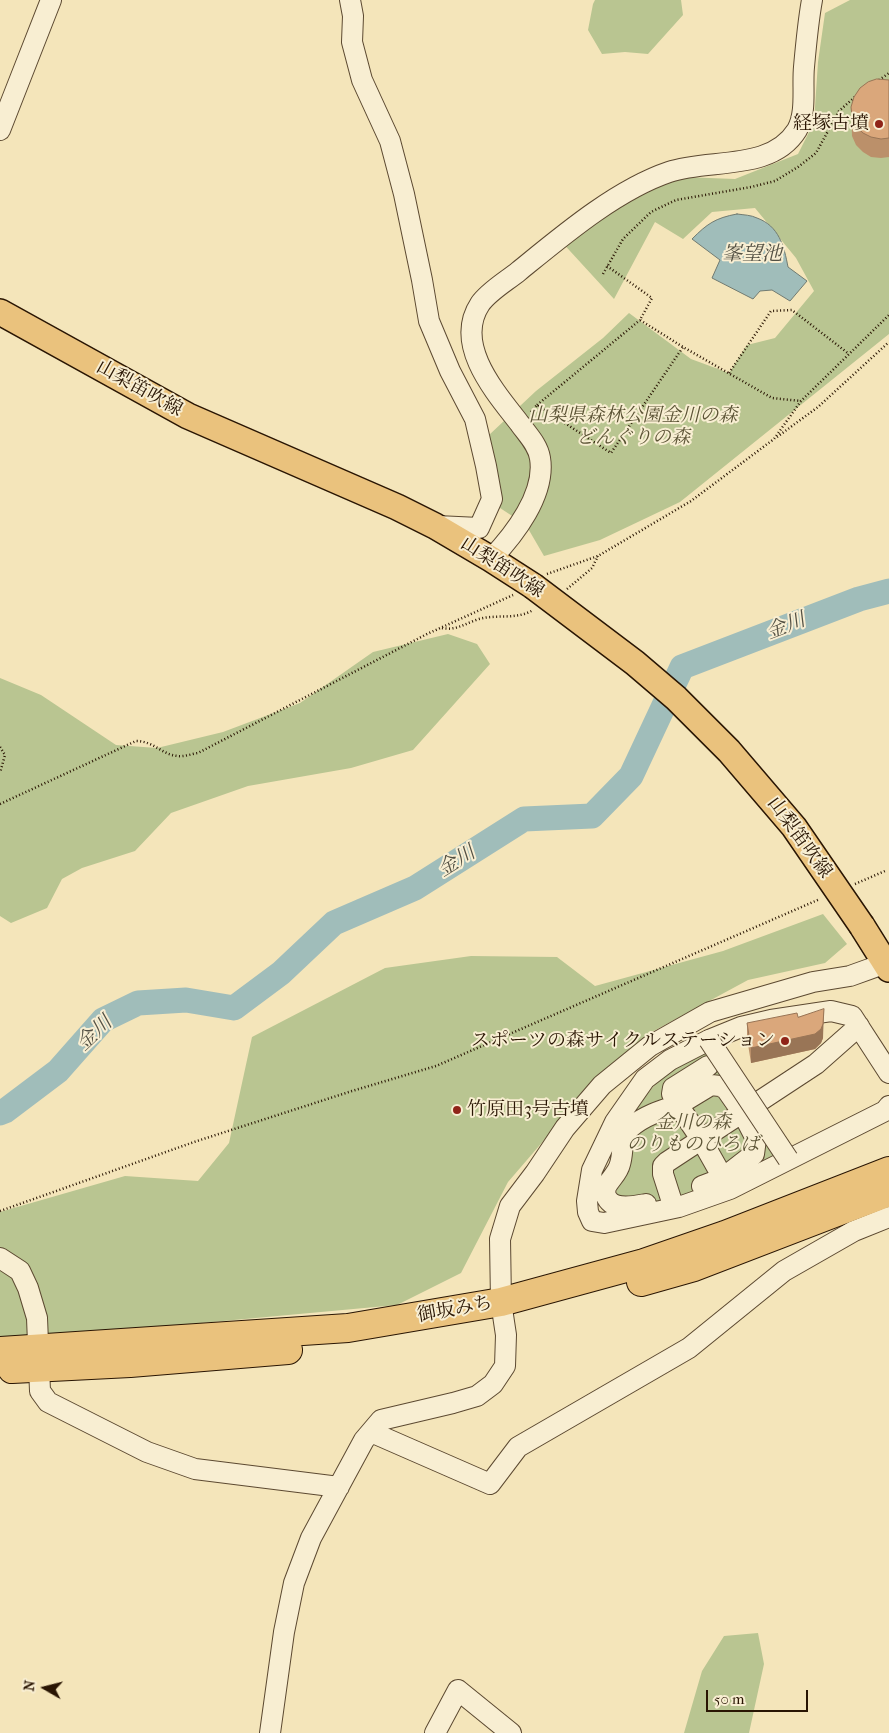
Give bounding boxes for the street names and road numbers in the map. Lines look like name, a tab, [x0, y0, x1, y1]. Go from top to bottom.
street label: 山梨笛吹線	[92, 356, 186, 422]
street label: 山梨笛吹線	[456, 533, 548, 603]
street label: 山梨笛吹線	[762, 793, 836, 883]
street label: 御坂みち	[416, 1292, 494, 1328]

